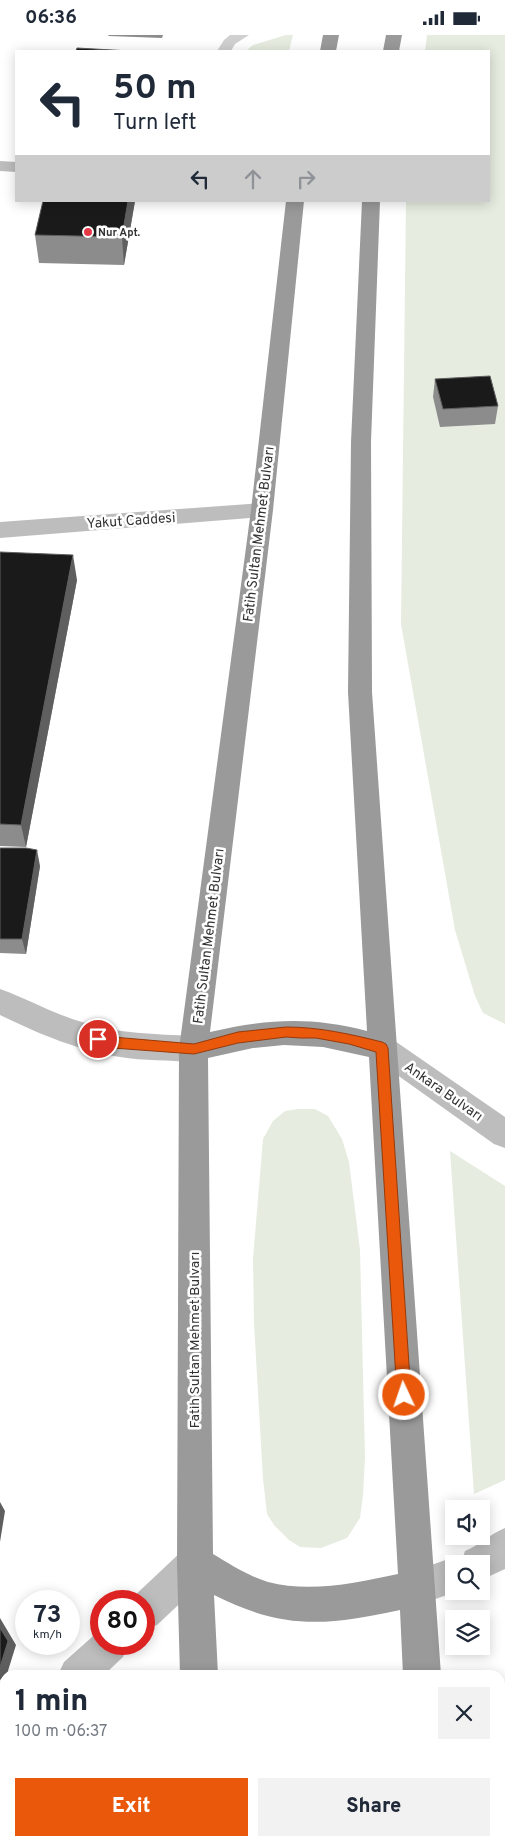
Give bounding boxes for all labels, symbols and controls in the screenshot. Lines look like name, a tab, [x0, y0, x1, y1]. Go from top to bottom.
text: 06:36	[25, 6, 77, 30]
text: 50 m	[113, 67, 197, 111]
icon: left	[30, 70, 95, 135]
text: Turn left	[113, 110, 196, 137]
icon: left	[186, 165, 214, 193]
icon: ahead	[239, 165, 267, 193]
icon: right	[292, 165, 320, 193]
marker: Nur Apt.	[82, 226, 94, 238]
place label: Nur Apt.	[98, 226, 141, 240]
street label: Fatih Sultan Mehmet Bulvarı	[240, 446, 279, 623]
street label: Yakut Caddesi	[86, 510, 176, 533]
street label: Fatih Sultan Mehmet Bulvarı	[190, 848, 229, 1025]
pin	[77, 1018, 119, 1060]
icon: arrive	[84, 1025, 112, 1053]
street label: Ankara Bulvarı	[401, 1059, 486, 1126]
street label: Fatih Sultan Mehmet Bulvarı	[187, 1252, 204, 1428]
position arrow	[377, 1368, 429, 1420]
map controls	[445, 1500, 490, 1655]
button: sound	[445, 1500, 490, 1545]
button: search	[445, 1555, 490, 1600]
speed limit sign: 80	[90, 1590, 155, 1655]
text: 73	[33, 1600, 62, 1632]
button: layers	[445, 1610, 490, 1655]
text: km/h	[33, 1627, 62, 1643]
text: 1 min	[15, 1684, 88, 1721]
button: close	[438, 1687, 490, 1739]
text: 100 m · 06:37	[15, 1722, 107, 1742]
button: Exit	[15, 1778, 248, 1836]
button: Share	[258, 1778, 490, 1836]

